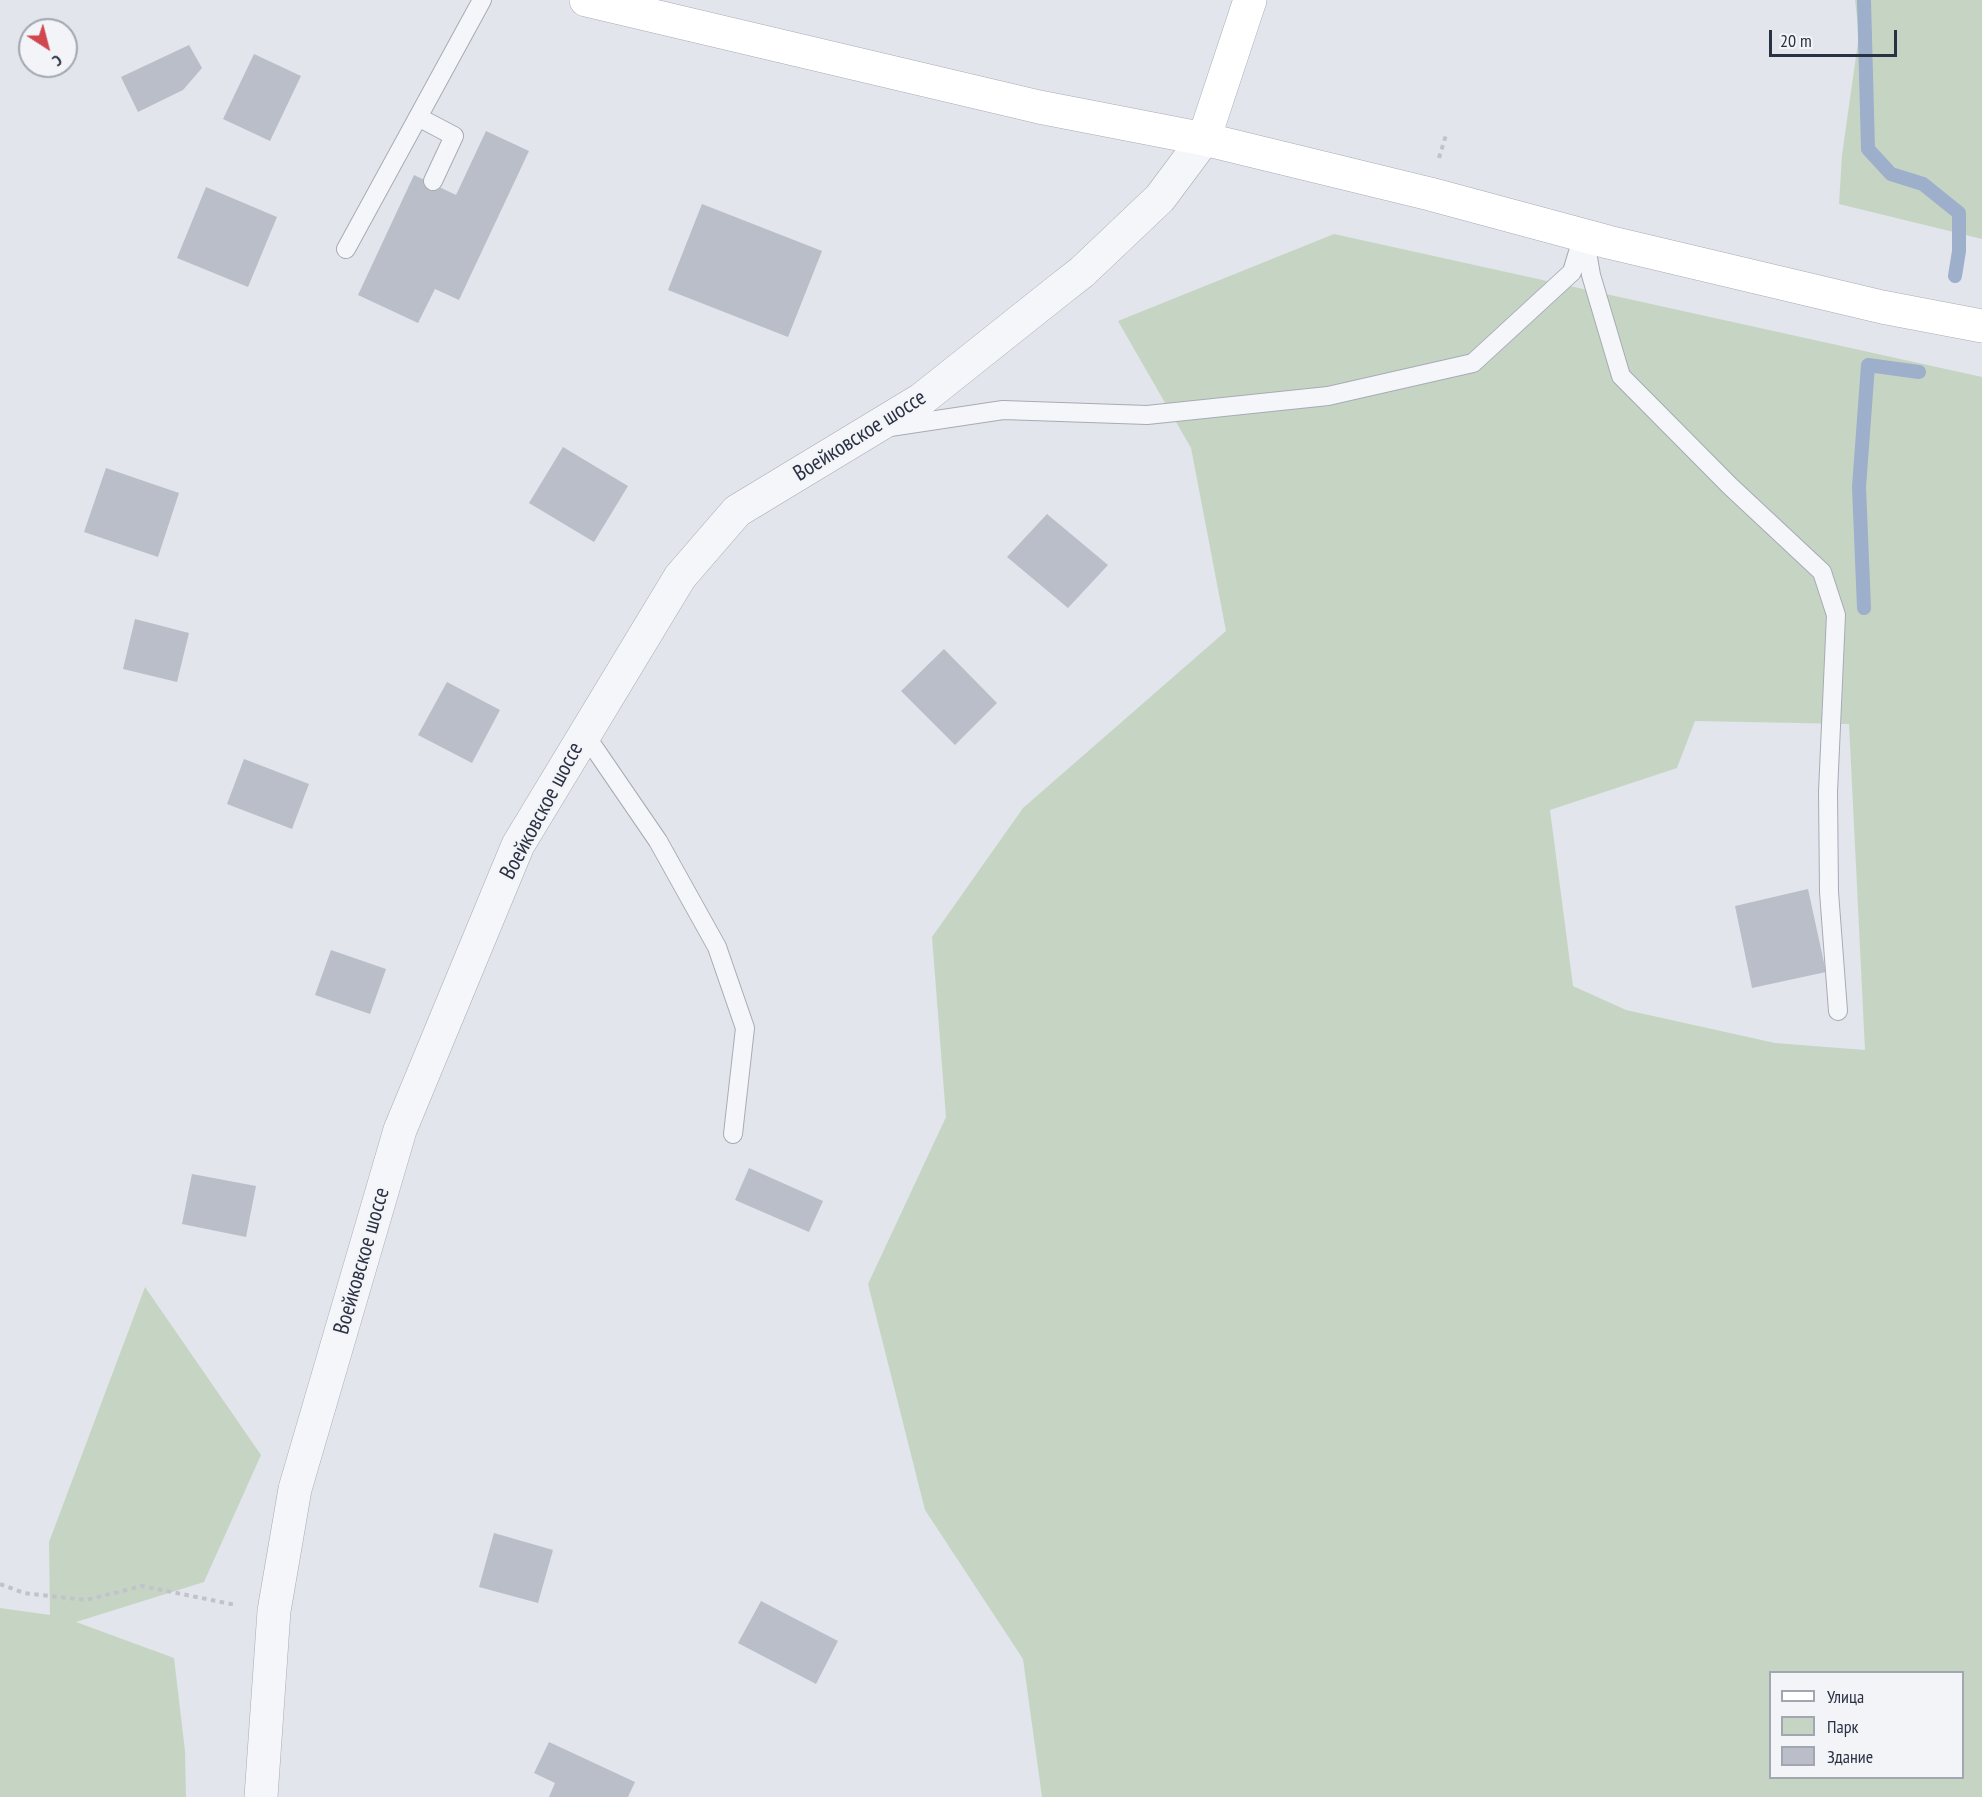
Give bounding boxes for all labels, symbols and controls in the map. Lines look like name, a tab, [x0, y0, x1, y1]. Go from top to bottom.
north arrow	[18, 18, 78, 78]
scale bar	[1772, 18, 1900, 56]
text: 20 m	[1780, 29, 1812, 52]
text: С	[49, 51, 66, 71]
street label: Воейковское шоссе	[789, 385, 931, 487]
street label: Воейковское шоссе	[495, 738, 589, 884]
street label: Воейковское шоссе	[328, 1185, 396, 1337]
legend	[1769, 1671, 1964, 1779]
text: Улица	[1827, 1685, 1864, 1708]
text: Парк	[1827, 1715, 1858, 1738]
text: Здание	[1827, 1745, 1873, 1768]

